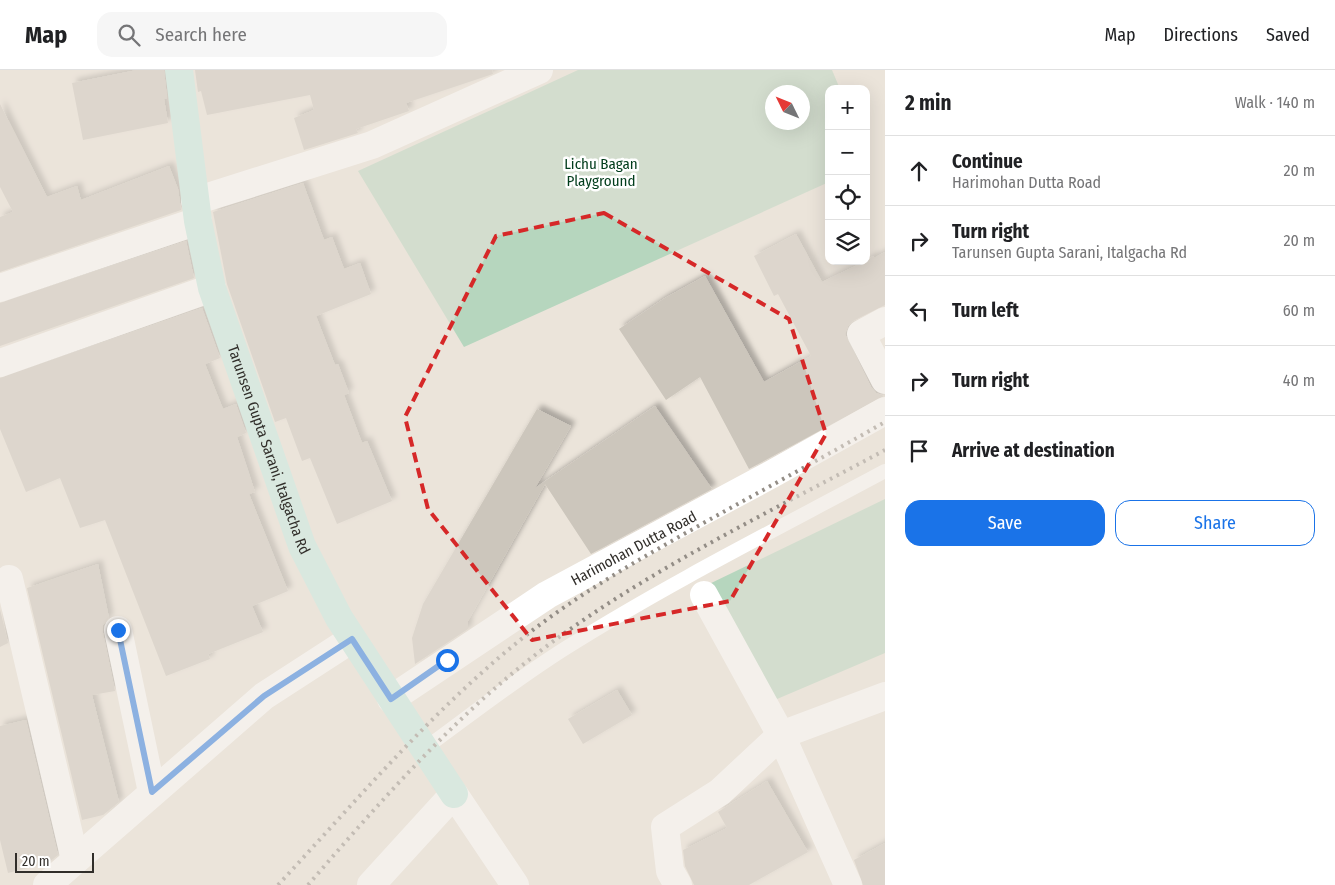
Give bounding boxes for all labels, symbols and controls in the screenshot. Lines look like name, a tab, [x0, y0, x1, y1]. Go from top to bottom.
search box	[97, 12, 447, 57]
text: Map	[25, 21, 67, 49]
icon: search	[115, 21, 143, 49]
text: Search here	[155, 23, 247, 46]
text: Map	[1104, 24, 1136, 46]
text: Directions	[1164, 24, 1238, 46]
text: Saved	[1266, 24, 1310, 46]
north arrow	[765, 85, 810, 130]
map controls	[825, 85, 870, 265]
button: +	[825, 85, 870, 130]
text: 2 min	[905, 90, 952, 116]
text: Walk · 140 m	[1235, 93, 1315, 112]
button: −	[825, 130, 870, 175]
text: Continue	[952, 150, 1023, 173]
park label: Lichu Bagan Playground	[564, 155, 638, 190]
icon: ahead	[905, 157, 933, 185]
text: 20 m	[1284, 161, 1315, 180]
text: Harimohan Dutta Road	[952, 173, 1101, 192]
button: locate	[825, 175, 870, 220]
button: layers	[825, 220, 870, 265]
text: Turn right	[952, 220, 1029, 243]
icon: right	[905, 227, 933, 255]
text: 20 m	[1284, 231, 1315, 250]
text: Tarunsen Gupta Sarani, Italgacha Rd	[952, 243, 1187, 262]
icon: left	[905, 297, 933, 325]
text: Turn left	[952, 299, 1019, 322]
text: 60 m	[1283, 301, 1315, 320]
street label: Tarunsen Gupta Sarani, Italgacha Rd	[224, 343, 314, 558]
icon: right	[905, 367, 933, 395]
text: Turn right	[952, 369, 1029, 392]
text: 40 m	[1283, 371, 1315, 390]
icon: arrive	[905, 437, 933, 465]
text: Arrive at destination	[952, 439, 1115, 462]
button: Save	[905, 500, 1105, 546]
button: Share	[1115, 500, 1315, 546]
street label: Harimohan Dutta Road	[568, 507, 700, 589]
route end	[107, 619, 130, 642]
route start	[436, 649, 459, 672]
scale bar	[15, 850, 94, 873]
text: 20 m	[22, 853, 50, 870]

